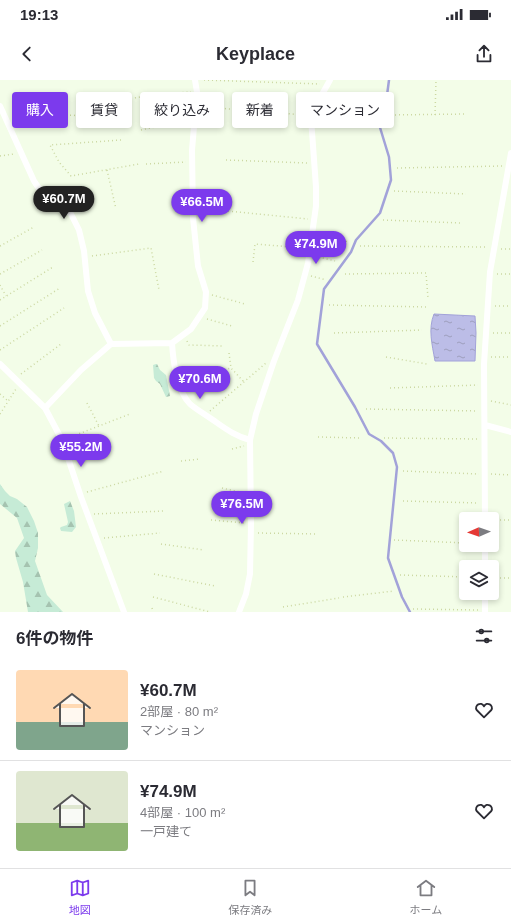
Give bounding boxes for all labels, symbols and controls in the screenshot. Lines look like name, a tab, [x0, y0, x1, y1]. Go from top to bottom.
text: 19:13	[20, 6, 58, 23]
icon: back	[16, 43, 38, 65]
icon: share	[473, 43, 495, 65]
text: Keyplace	[216, 44, 295, 64]
chip: 購入	[12, 92, 68, 128]
chip: 賃貸	[76, 92, 132, 128]
chip: 絞り込み	[140, 92, 224, 128]
chip: 新着	[232, 92, 288, 128]
chip: マンション	[296, 92, 394, 128]
pin: ¥60.7M	[31, 186, 97, 220]
pin: ¥66.5M	[169, 189, 235, 223]
text: ¥60.7M	[42, 191, 86, 206]
text: ¥66.5M	[180, 194, 224, 209]
pin: ¥74.9M	[283, 231, 349, 265]
text: ¥74.9M	[294, 236, 338, 251]
pin: ¥70.6M	[167, 366, 233, 400]
text: ¥70.6M	[178, 371, 222, 386]
pin: ¥55.2M	[48, 434, 114, 468]
text: ¥55.2M	[59, 439, 103, 454]
pin: ¥76.5M	[209, 491, 275, 525]
text: ¥76.5M	[220, 496, 264, 511]
north arrow	[459, 512, 499, 552]
map controls	[459, 512, 499, 600]
button: layers	[459, 560, 499, 600]
icon: filters	[473, 625, 495, 647]
text: 6件の物件	[16, 629, 93, 648]
text: ¥60.7M	[140, 681, 197, 700]
icon: home	[48, 686, 96, 734]
icon: heart	[473, 699, 495, 721]
text: 2部屋 · 80 m²	[140, 704, 218, 719]
text: マンション	[140, 723, 205, 738]
text: ¥74.9M	[140, 782, 197, 801]
icon: home	[48, 787, 96, 835]
icon: heart	[473, 800, 495, 822]
text: 4部屋 · 100 m²	[140, 805, 225, 820]
text: 一戸建て	[140, 824, 192, 839]
tab: 地図	[69, 877, 91, 917]
tab: 保存済み	[228, 877, 272, 917]
tab: ホーム	[410, 877, 442, 917]

